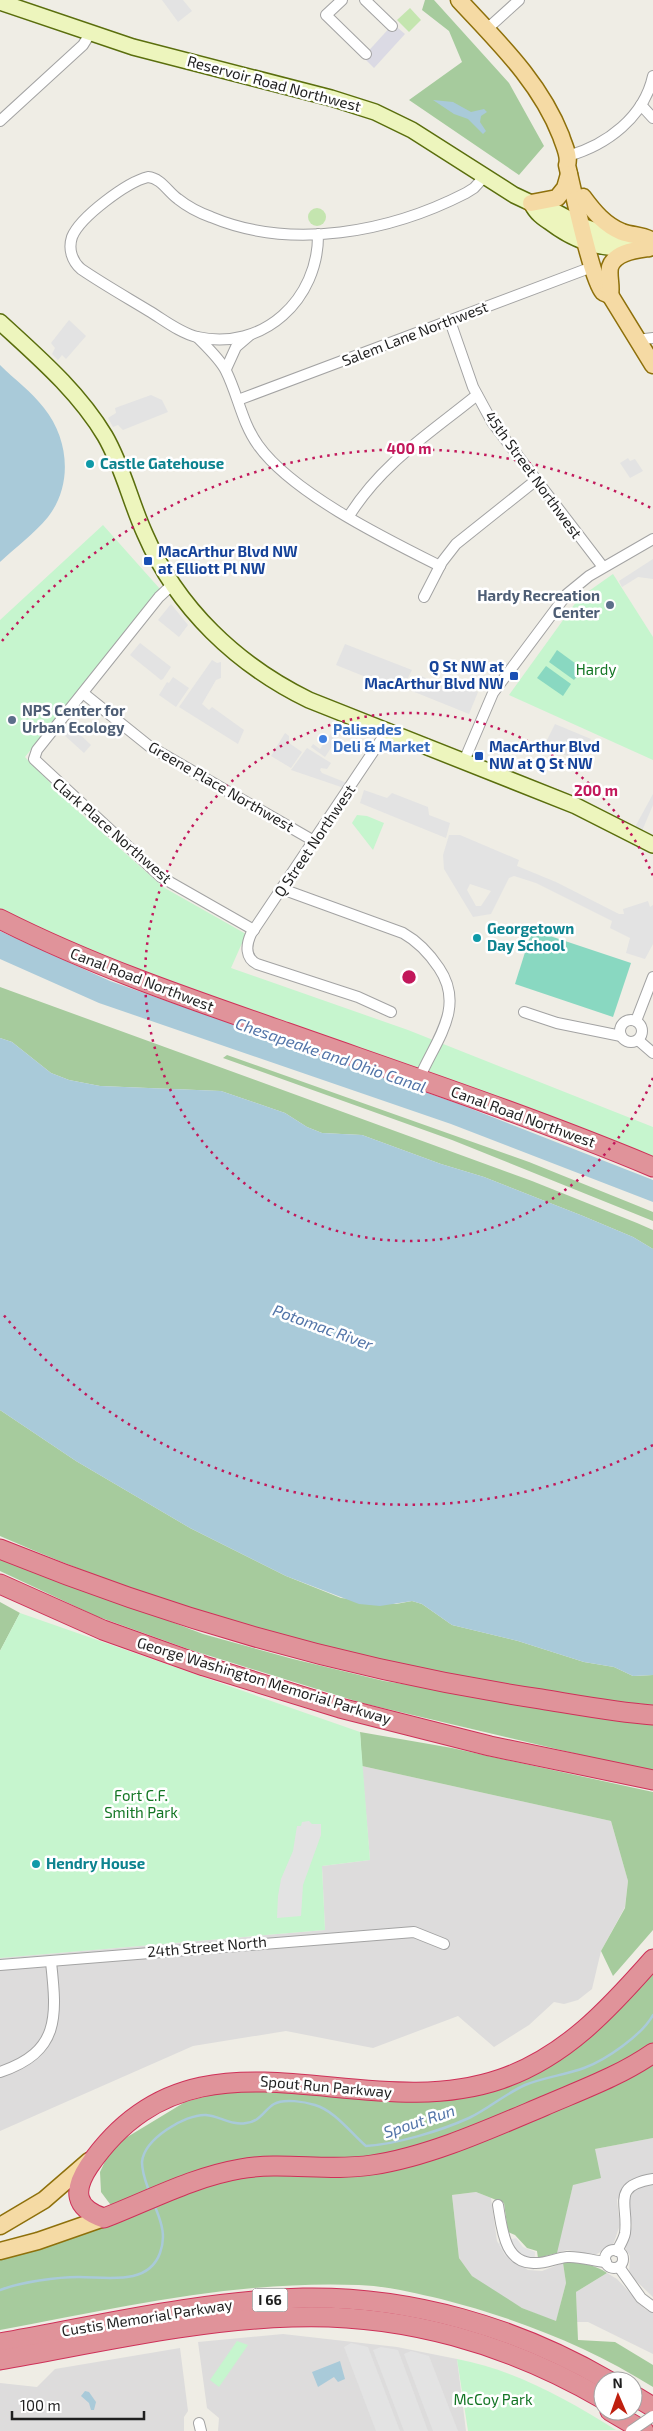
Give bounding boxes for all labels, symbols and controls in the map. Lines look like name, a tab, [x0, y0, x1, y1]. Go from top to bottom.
street label: Reservoir Road Northwest	[185, 51, 363, 115]
street label: Salem Lane Northwest	[339, 297, 490, 369]
street label: 45th Street Northwest	[481, 407, 586, 542]
text: 400 m	[387, 439, 431, 457]
place label: Castle Gatehouse	[100, 454, 224, 472]
marker: Castle Gatehouse	[84, 458, 96, 470]
place label: MacArthur Blvd NW at Elliott Pl NW	[158, 542, 298, 577]
marker: MacArthur Blvd NW at Elliott Pl NW	[142, 555, 154, 567]
place label: Hardy Recreation Center	[477, 586, 601, 621]
marker: Hardy Recreation Center	[604, 599, 616, 611]
place label: Q St NW at MacArthur Blvd NW	[364, 657, 504, 692]
park label: Hardy	[576, 660, 616, 678]
marker: Q St NW at MacArthur Blvd NW	[508, 670, 520, 682]
place label: NPS Center for Urban Ecology	[22, 701, 126, 737]
marker: NPS Center for Urban Ecology	[6, 714, 18, 726]
place label: Palisades Deli & Market	[333, 720, 430, 755]
marker: Palisades Deli & Market	[317, 733, 329, 745]
street label: Greene Place Northwest	[146, 737, 298, 835]
place label: MacArthur Blvd NW at Q St NW	[489, 737, 600, 773]
marker: MacArthur Blvd NW at Q St NW	[473, 750, 485, 762]
street label: Clark Place Northwest	[50, 774, 176, 887]
street label: Q Street Northwest	[270, 781, 359, 901]
text: 200 m	[574, 781, 618, 799]
place label: Georgetown Day School	[487, 919, 574, 955]
marker: Georgetown Day School	[471, 932, 483, 944]
street label: Canal Road Northwest	[68, 943, 217, 1015]
centre of rings	[400, 968, 418, 986]
water label: Chesapeake and Ohio Canal	[233, 1013, 429, 1096]
street label: Canal Road Northwest	[449, 1082, 598, 1151]
water label: Potomac River	[271, 1300, 376, 1354]
street label: George Washington Memorial Parkway	[135, 1633, 394, 1727]
park label: Fort C.F. Smith Park	[104, 1786, 178, 1821]
place label: Hendry House	[46, 1854, 145, 1873]
marker: Hendry House	[30, 1858, 42, 1870]
street label: 24th Street North	[146, 1932, 267, 1960]
street label: Spout Run Parkway	[259, 2071, 393, 2101]
water label: Spout Run	[381, 2100, 457, 2141]
road number: I 66	[252, 2288, 288, 2312]
street label: Custis Memorial Parkway	[60, 2295, 234, 2339]
north arrow	[593, 2371, 643, 2421]
text: N	[612, 2374, 623, 2391]
scale bar	[12, 2388, 145, 2420]
park label: McCoy Park	[453, 2390, 533, 2408]
text: 100 m	[20, 2396, 61, 2414]

